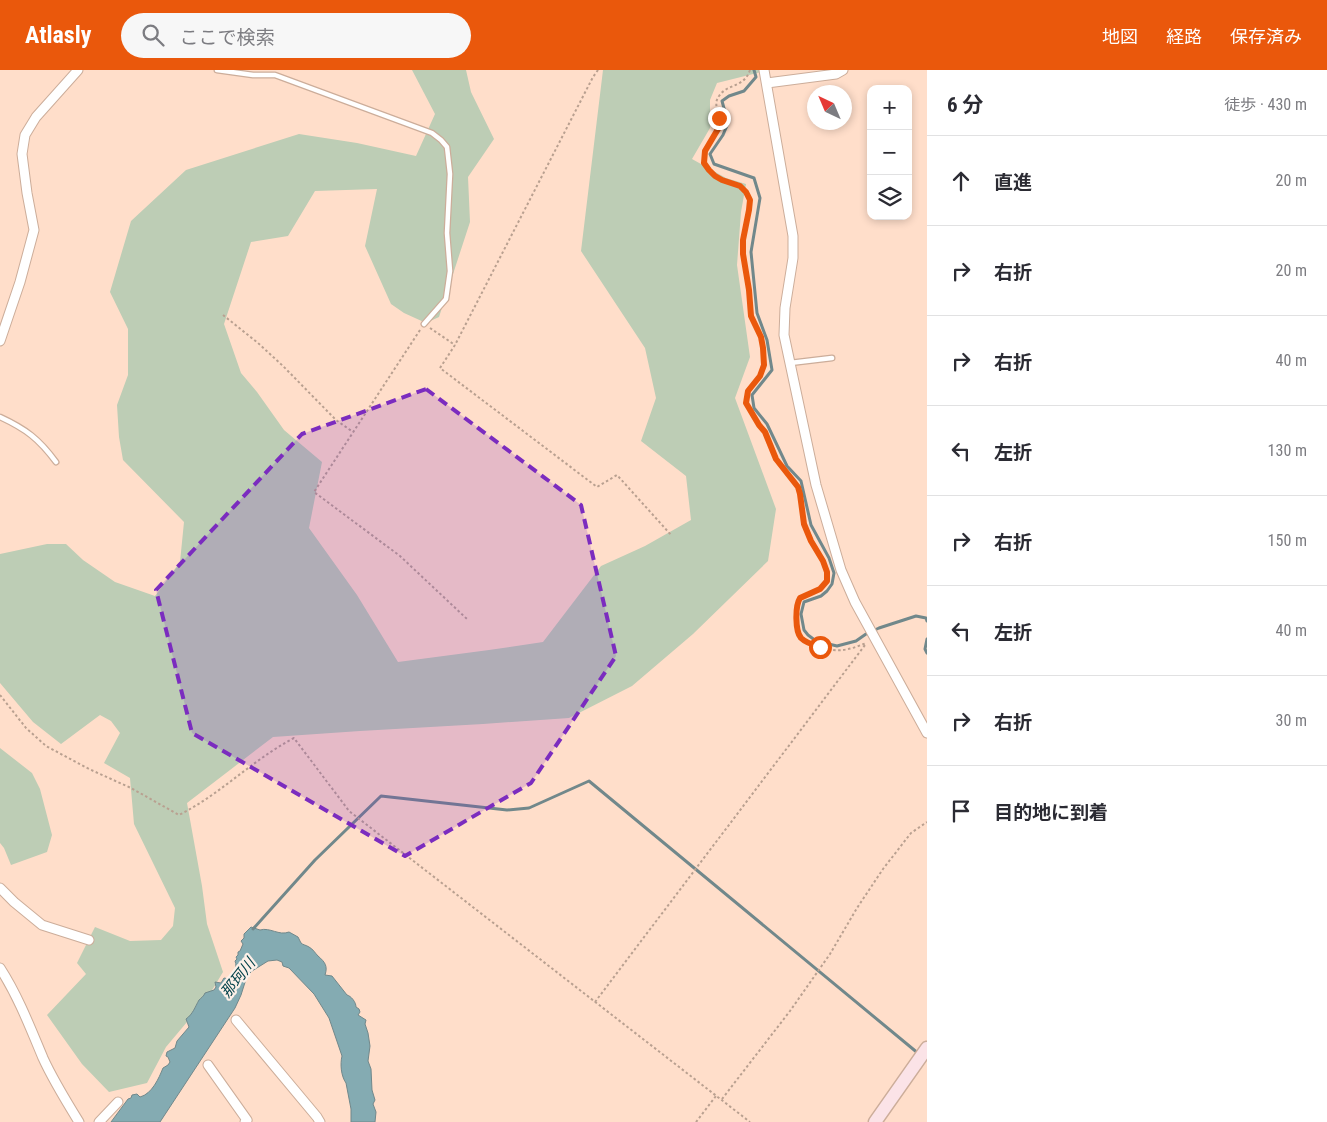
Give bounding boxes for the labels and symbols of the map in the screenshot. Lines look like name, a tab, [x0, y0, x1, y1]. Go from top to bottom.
north arrow	[807, 85, 852, 130]
route end	[708, 107, 731, 130]
route start	[809, 636, 832, 659]
water label: 那珂川	[217, 953, 260, 1001]

